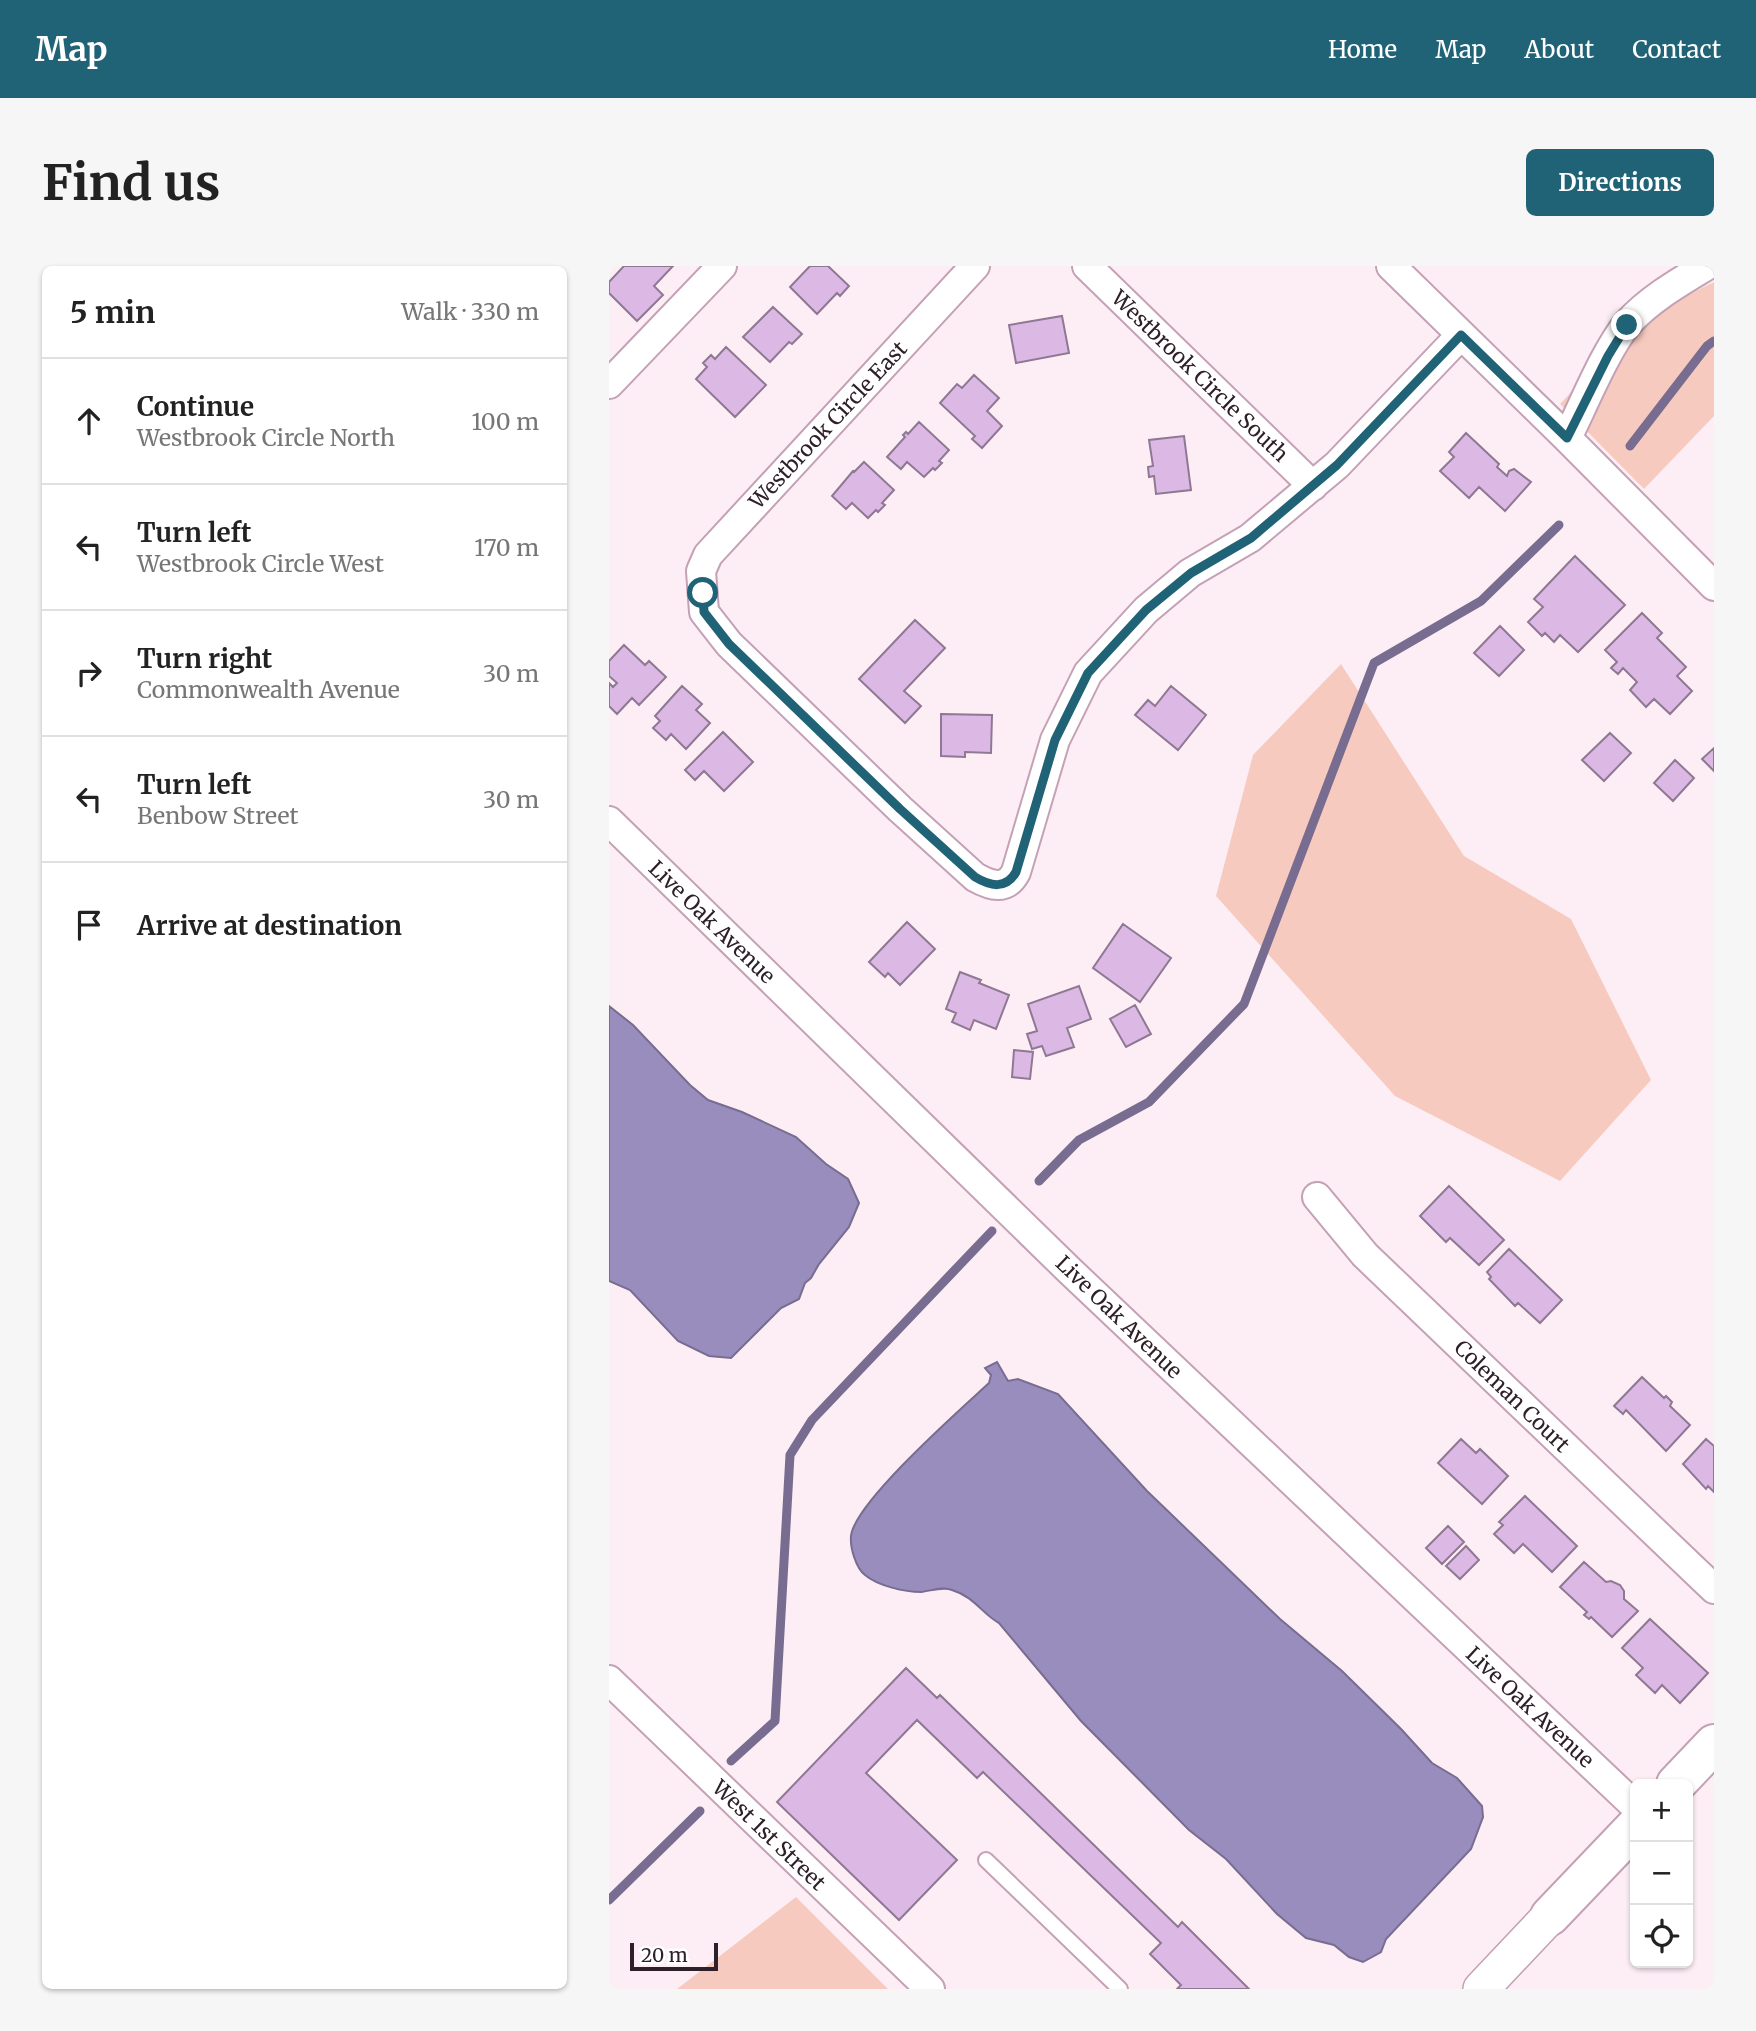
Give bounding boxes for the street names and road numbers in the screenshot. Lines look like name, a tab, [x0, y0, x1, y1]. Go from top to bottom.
street label: Westbrook Circle South	[1105, 284, 1294, 468]
street label: Westbrook Circle East	[742, 335, 913, 515]
street label: Live Oak Avenue	[643, 855, 781, 989]
street label: Live Oak Avenue	[1050, 1250, 1188, 1384]
street label: Coleman Court	[1449, 1334, 1575, 1458]
street label: Live Oak Avenue	[1460, 1641, 1600, 1773]
street label: West 1st Street	[706, 1773, 831, 1896]

